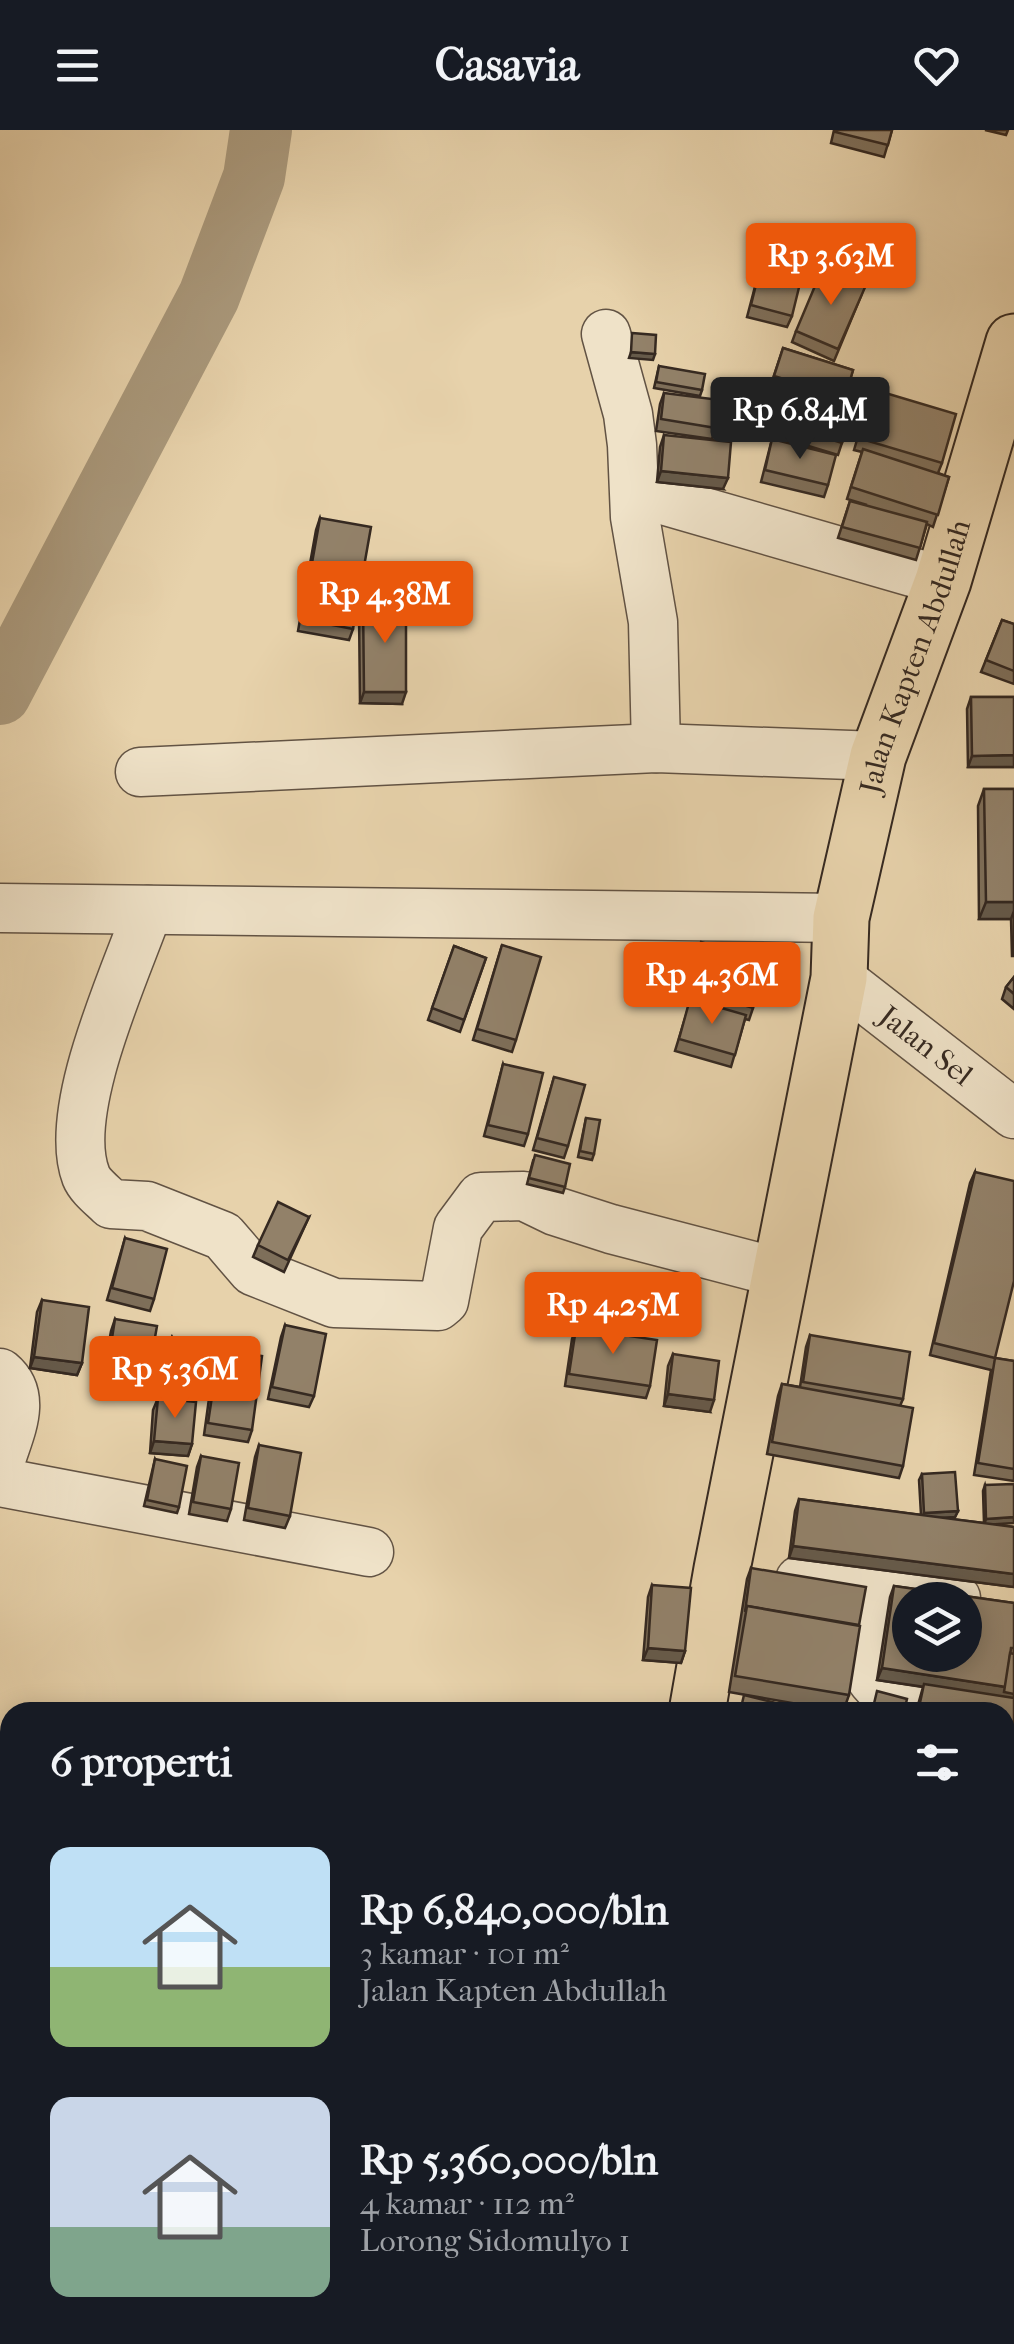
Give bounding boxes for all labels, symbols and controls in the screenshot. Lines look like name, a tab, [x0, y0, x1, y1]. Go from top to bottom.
icon: menu	[50, 38, 105, 93]
icon: heart	[909, 38, 964, 93]
text: Casavia	[435, 39, 579, 92]
pin: Rp 3.63M	[728, 223, 934, 308]
text: Rp 3.63M	[768, 237, 894, 274]
pin: Rp 6.84M	[697, 377, 903, 462]
text: Rp 6.84M	[733, 391, 867, 428]
street label: Jalan Kapten Abdullah	[852, 515, 978, 799]
pin: Rp 4.38M	[282, 561, 488, 646]
text: Rp 4.38M	[319, 575, 451, 612]
pin: Rp 4.36M	[609, 942, 815, 1027]
text: Rp 4.36M	[645, 956, 779, 993]
street label: Jalan Sel	[870, 997, 980, 1093]
pin: Rp 4.25M	[510, 1272, 716, 1357]
text: Rp 4.25M	[547, 1286, 679, 1323]
pin: Rp 5.36M	[72, 1336, 278, 1421]
text: Rp 5.36M	[111, 1350, 239, 1387]
map controls	[892, 1582, 982, 1672]
button: layers	[892, 1582, 982, 1672]
icon: filters	[910, 1735, 965, 1790]
text: 6 properti	[50, 1738, 232, 1787]
text: Rp 6,840,000/bln	[360, 1886, 669, 1935]
icon: home	[130, 1887, 250, 2007]
text: 3 kamar · 101 m²	[360, 1935, 569, 1972]
text: Jalan Kapten Abdullah	[360, 1972, 667, 2009]
text: Rp 5,360,000/bln	[360, 2136, 658, 2185]
icon: home	[130, 2137, 250, 2257]
text: 4 kamar · 112 m²	[360, 2185, 574, 2222]
text: Lorong Sidomulyo 1	[360, 2222, 630, 2259]

